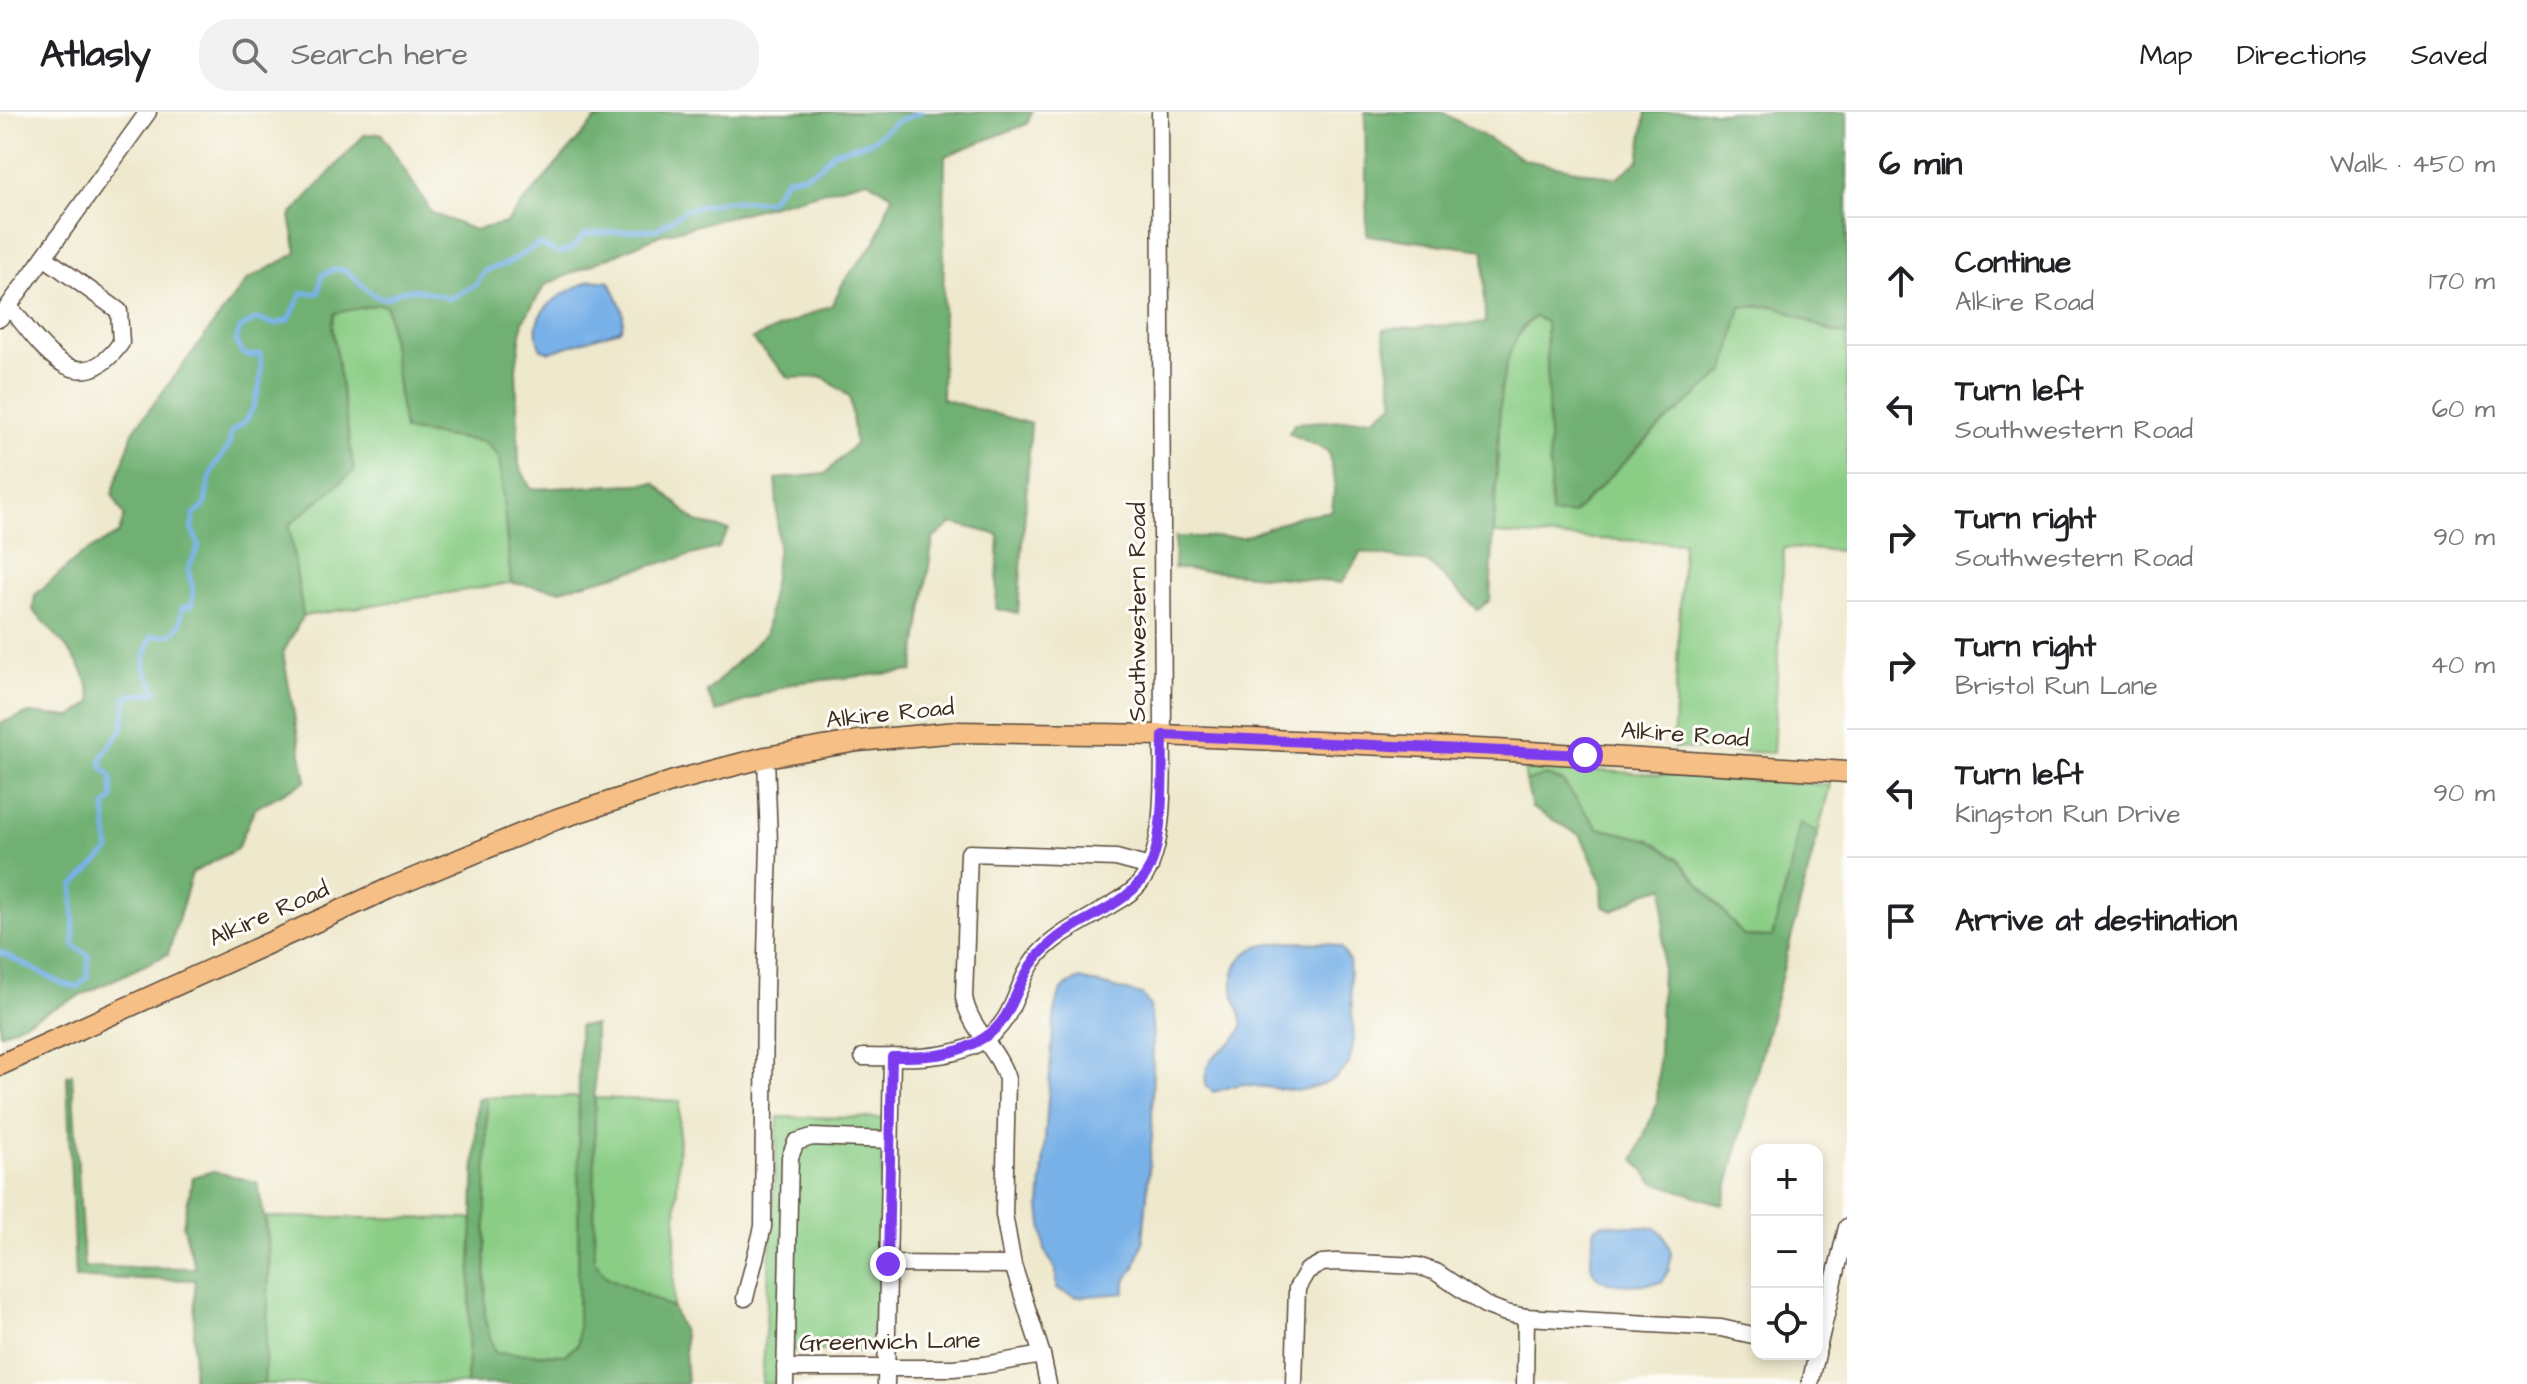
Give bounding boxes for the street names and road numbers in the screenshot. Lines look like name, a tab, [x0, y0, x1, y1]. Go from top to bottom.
street label: Southwestern Road	[1121, 502, 1155, 722]
street label: Alkire Road	[824, 690, 956, 738]
street label: Alkire Road	[1620, 714, 1750, 756]
street label: Alkire Road	[203, 872, 335, 956]
street label: Greenwich Lane	[799, 1323, 981, 1361]

